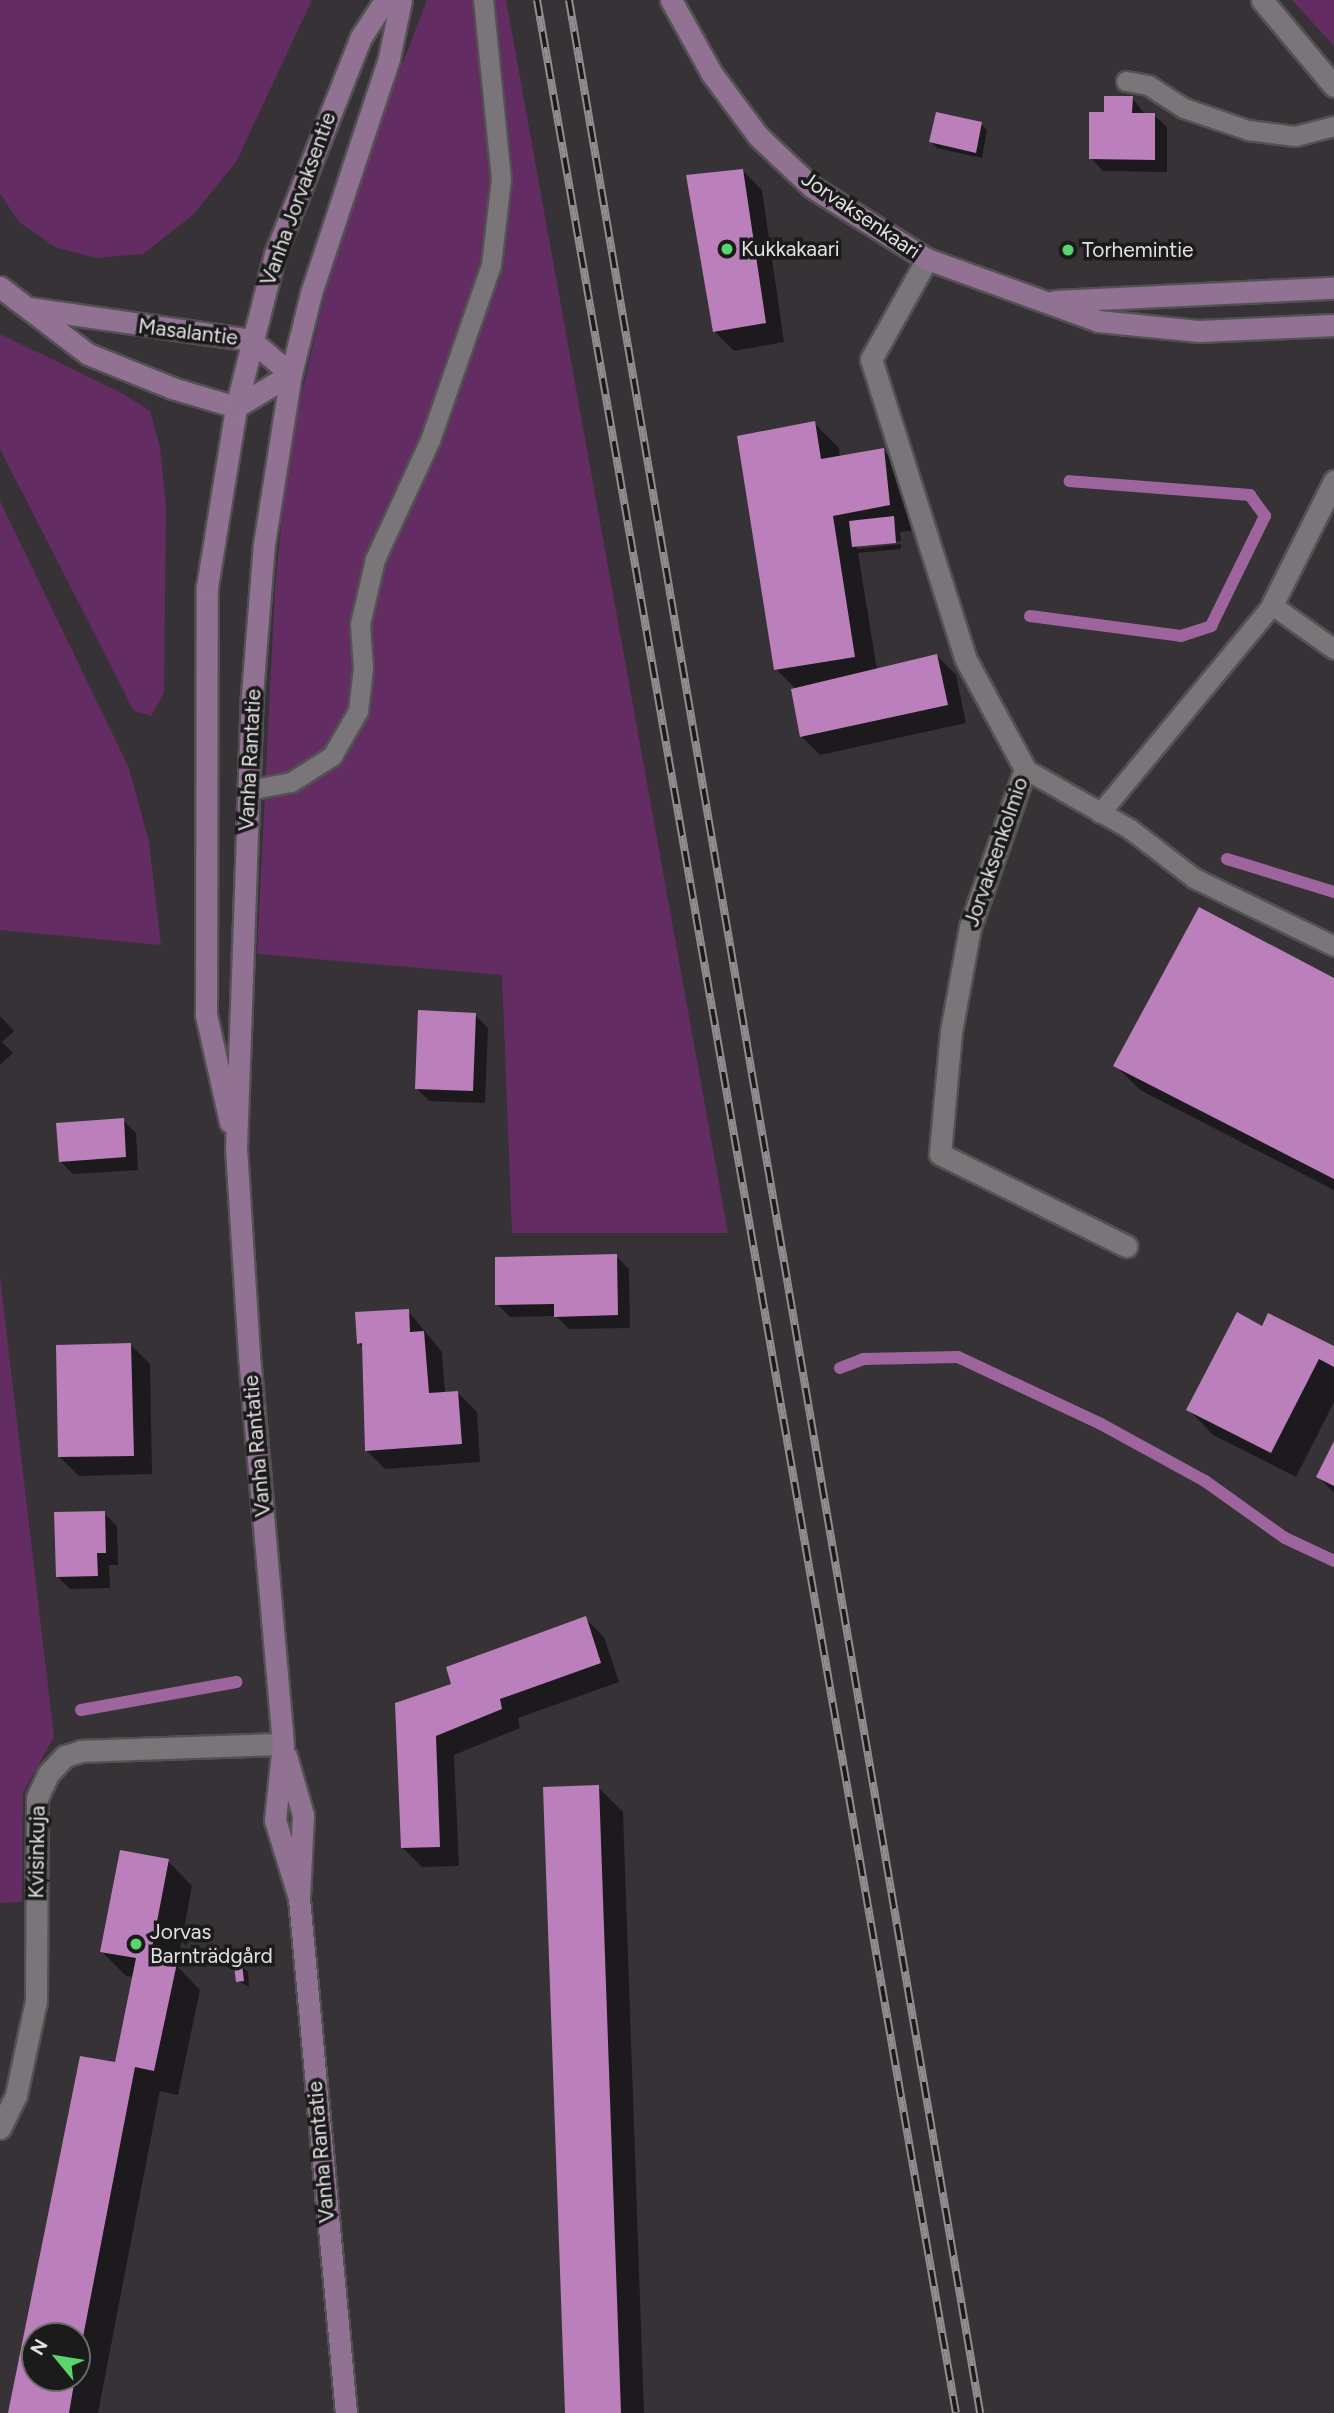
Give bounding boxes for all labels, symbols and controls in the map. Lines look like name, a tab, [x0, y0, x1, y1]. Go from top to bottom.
street label: Vanha Jorvaksentie	[255, 109, 341, 289]
street label: Jorvaksenkaari	[797, 166, 925, 264]
place label: Kukkakaari	[741, 236, 840, 262]
place label: Torhemintie	[1082, 237, 1193, 263]
marker: Kukkakaari	[719, 241, 735, 257]
marker: Torhemintie	[1060, 242, 1076, 258]
street label: Masalantie	[137, 313, 239, 351]
street label: Vanha Rantatie	[234, 688, 266, 832]
street label: Jorvaksenkolmio	[959, 774, 1033, 930]
street label: Vanha Rantatie	[238, 1374, 276, 1518]
street label: Kvisinkuja	[24, 1805, 50, 1899]
place label: Jorvas Barnträdgård	[150, 1919, 273, 1969]
marker: Jorvas Barnträdgård	[128, 1936, 144, 1952]
street label: Vanha Rantatie	[302, 2080, 340, 2224]
north arrow	[21, 2322, 91, 2392]
text: N	[25, 2335, 53, 2359]

